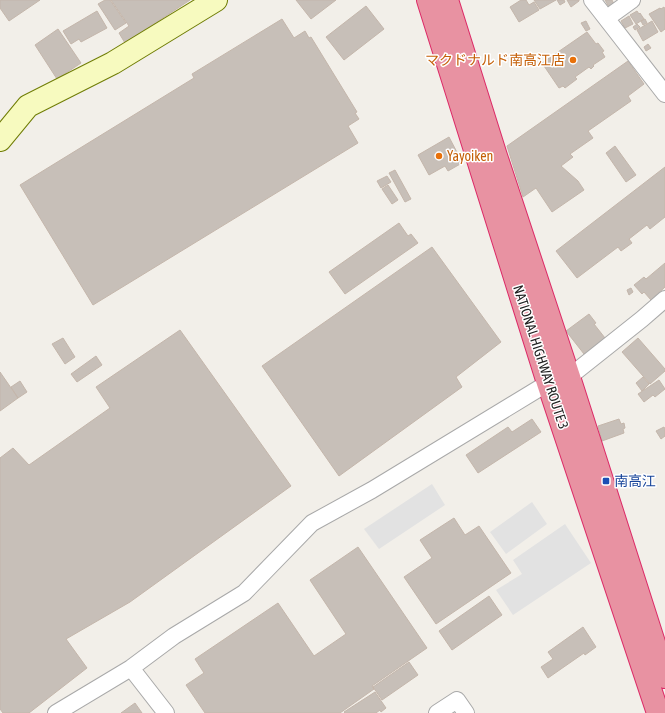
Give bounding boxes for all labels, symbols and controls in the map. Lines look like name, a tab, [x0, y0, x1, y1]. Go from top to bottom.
place label: マクドナルド南高江店	[425, 52, 565, 68]
marker: マクドナルド南高江店	[568, 55, 578, 65]
place label: Yayoiken	[447, 148, 493, 164]
marker: Yayoiken	[434, 151, 444, 161]
street label: NATIONAL HIGHWAY ROUTE 3	[510, 283, 572, 431]
place label: 南高江	[614, 473, 656, 489]
marker: 南高江	[601, 476, 611, 486]

